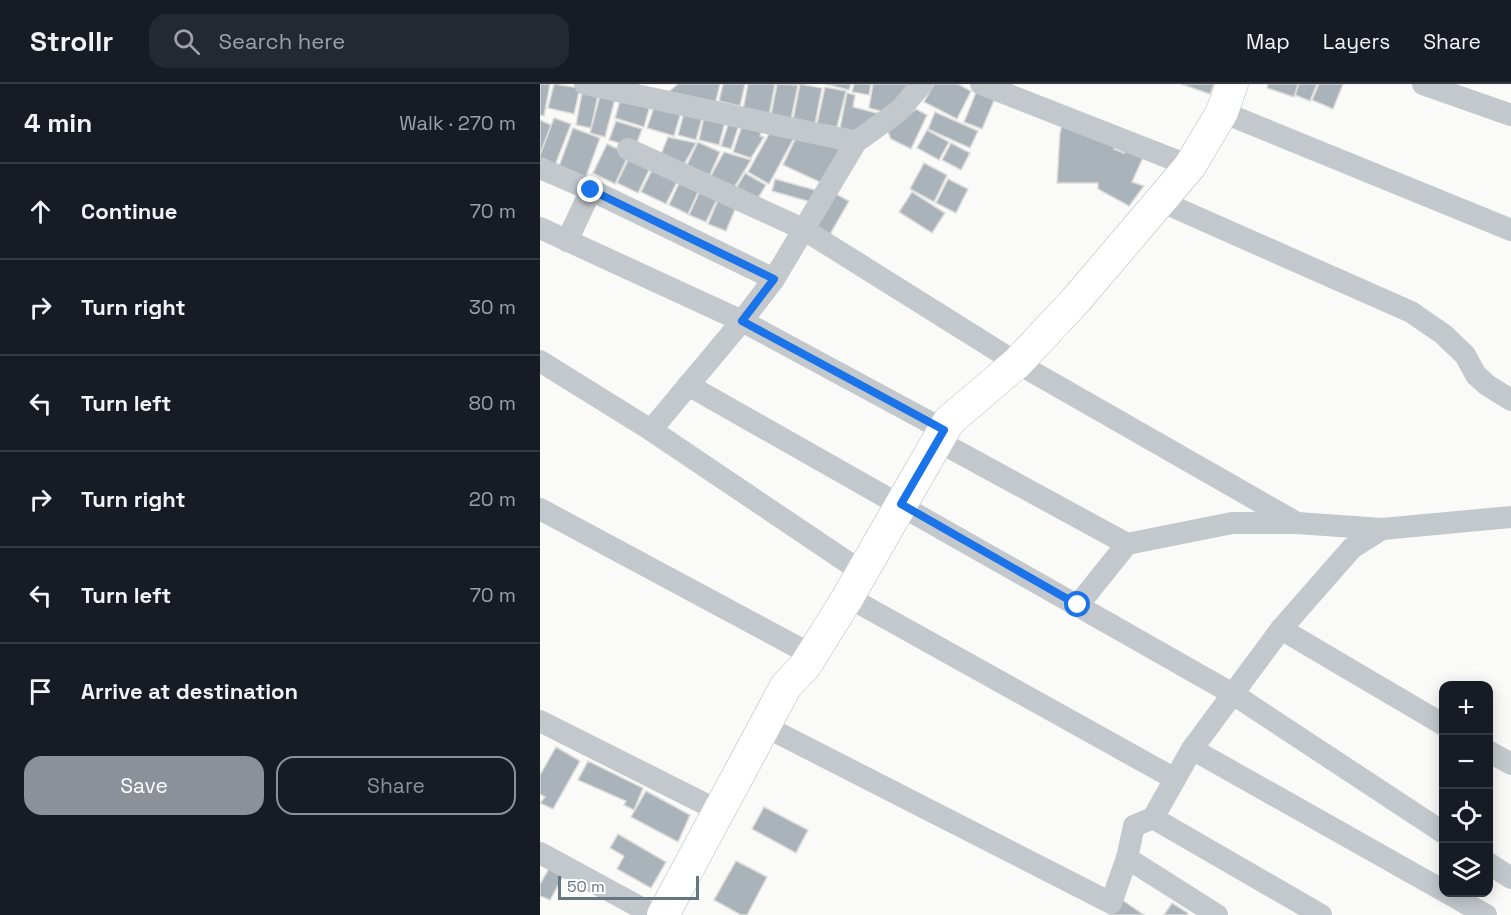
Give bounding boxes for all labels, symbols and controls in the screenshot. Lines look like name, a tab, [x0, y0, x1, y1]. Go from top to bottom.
search box	[149, 14, 569, 68]
text: Strollr	[30, 23, 113, 59]
icon: search	[170, 25, 203, 58]
text: Search here	[218, 27, 345, 55]
text: Map	[1246, 28, 1290, 55]
text: Layers	[1323, 28, 1390, 55]
text: Share	[1423, 28, 1481, 55]
text: 4 min	[24, 106, 92, 140]
text: Walk · 270 m	[399, 110, 516, 136]
route end	[577, 176, 603, 202]
icon: ahead	[24, 195, 57, 228]
text: Continue	[81, 197, 177, 225]
text: 70 m	[470, 198, 516, 224]
icon: right	[24, 291, 57, 324]
text: Turn right	[81, 293, 186, 321]
text: 30 m	[469, 294, 516, 320]
icon: left	[24, 387, 57, 420]
text: Turn left	[81, 389, 171, 417]
text: 80 m	[468, 390, 516, 416]
icon: right	[24, 483, 57, 516]
text: Turn right	[81, 485, 186, 513]
text: 20 m	[469, 486, 516, 512]
icon: left	[24, 579, 57, 612]
text: Turn left	[81, 581, 171, 609]
text: 70 m	[470, 582, 516, 608]
route start	[1064, 591, 1090, 617]
icon: arrive	[24, 675, 57, 708]
text: Arrive at destination	[81, 677, 298, 705]
map controls	[1439, 681, 1493, 897]
button: +	[1439, 681, 1493, 735]
button: −	[1439, 735, 1493, 789]
button: Save	[24, 756, 264, 815]
button: Share	[276, 756, 516, 815]
button: locate	[1439, 789, 1493, 843]
button: layers	[1439, 843, 1493, 897]
scale bar	[558, 873, 699, 900]
text: 50 m	[567, 876, 605, 897]

